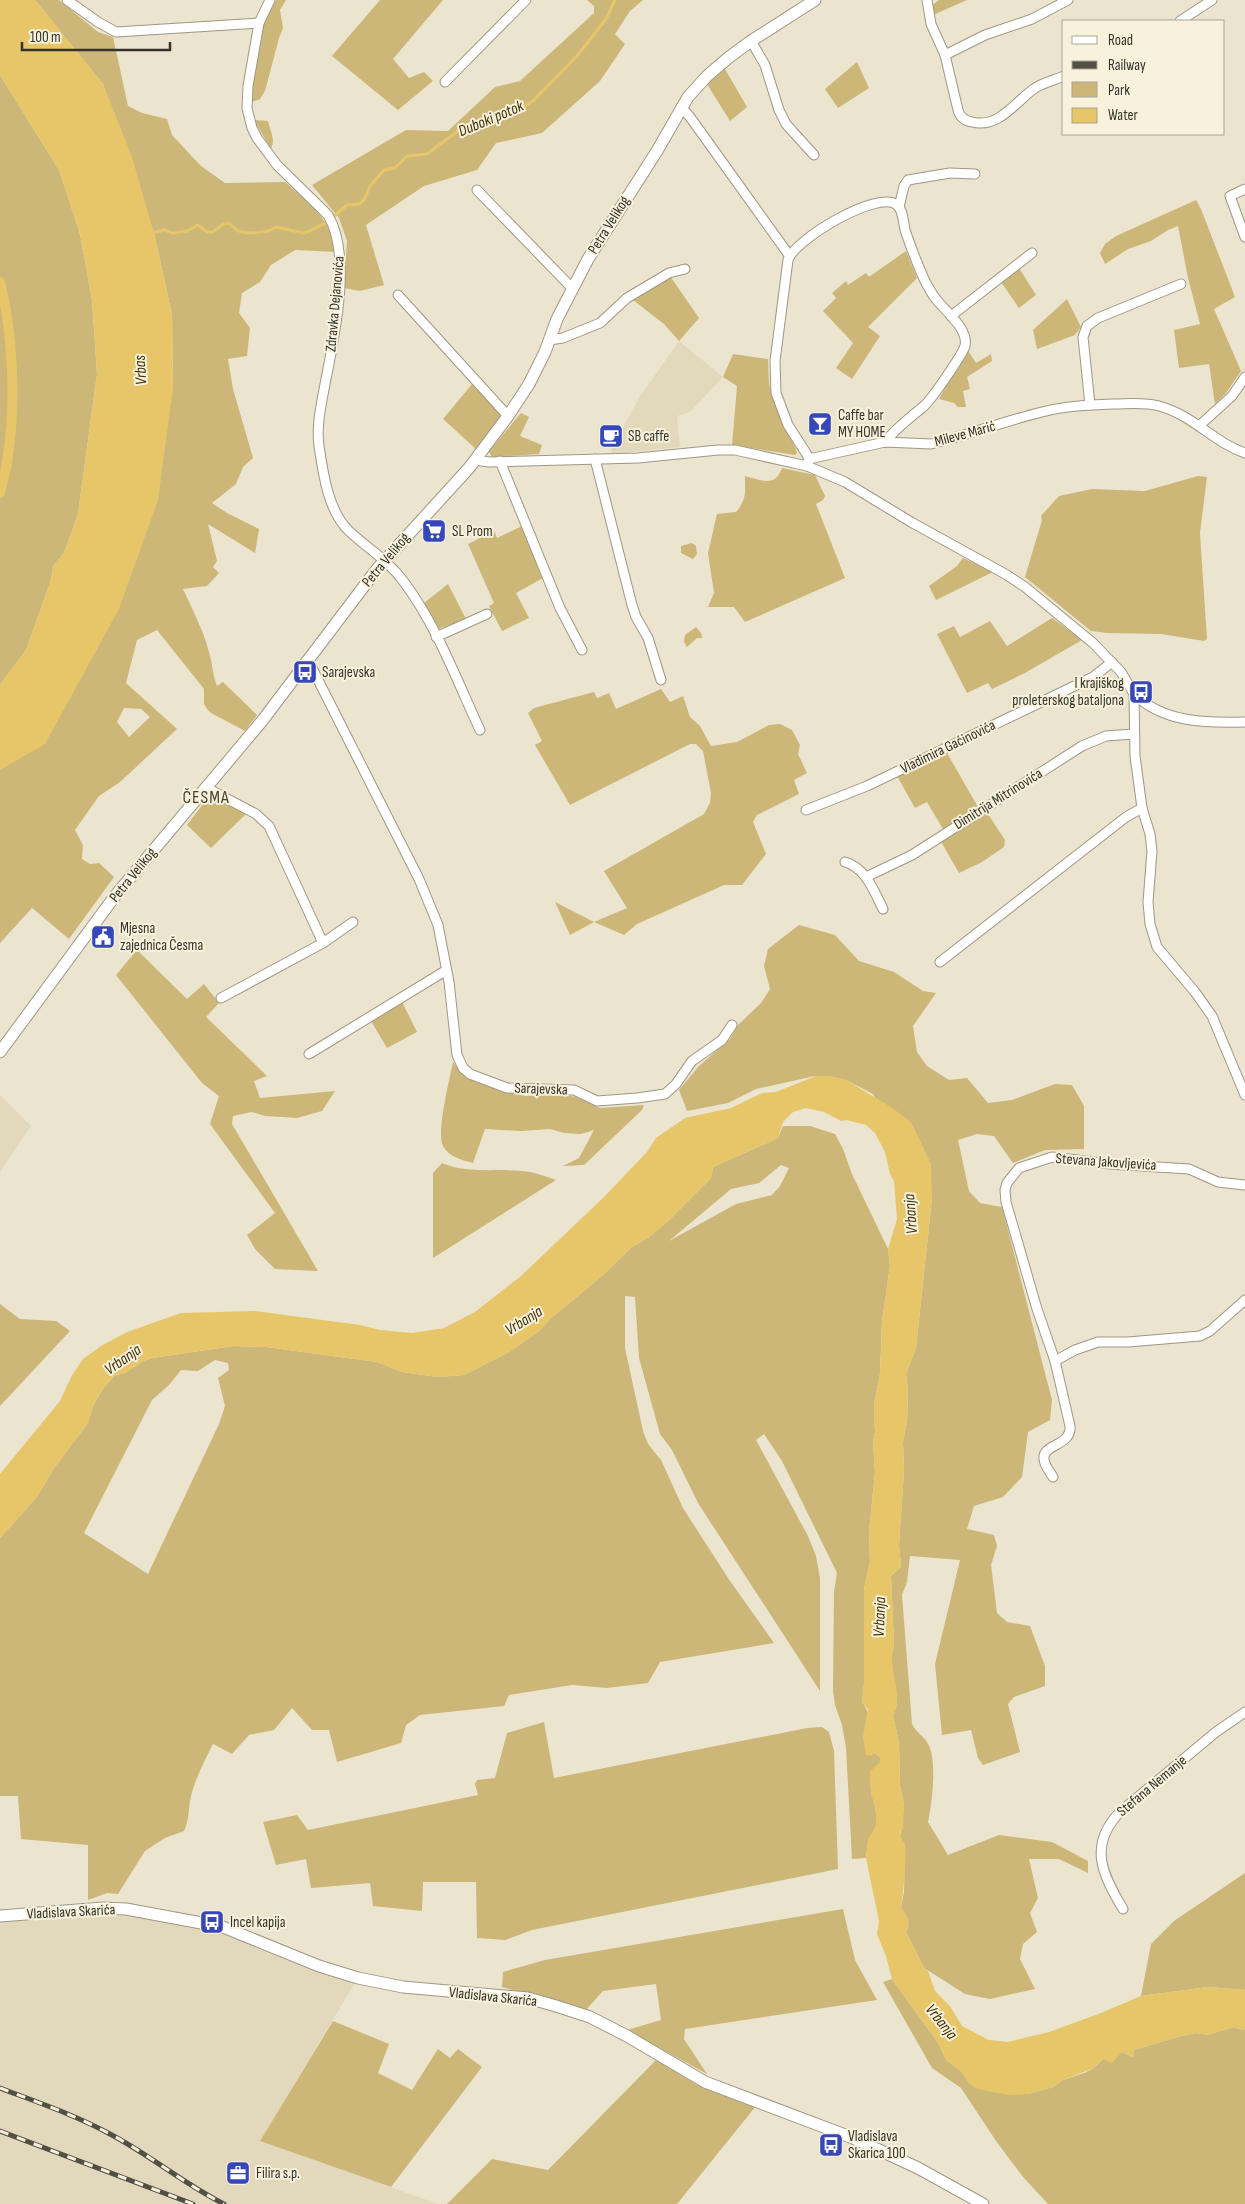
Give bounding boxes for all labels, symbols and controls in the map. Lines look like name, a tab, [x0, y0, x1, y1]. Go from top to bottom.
scale bar	[22, 20, 170, 52]
legend	[1062, 20, 1225, 135]
text: 100 m	[30, 28, 61, 47]
text: Road	[1108, 31, 1133, 50]
text: Railway	[1108, 56, 1146, 75]
text: Park	[1108, 81, 1130, 100]
water label: Duboki potok	[456, 96, 527, 141]
text: Water	[1108, 106, 1139, 125]
street label: Petra Velikog	[584, 192, 634, 258]
street label: Zdravka Dejanovića	[321, 255, 349, 353]
water label: Vrbas	[131, 354, 151, 385]
place label: Caffe bar MY HOME	[838, 406, 886, 442]
bar icon: Caffe bar MY HOME	[807, 411, 833, 437]
street label: Mileve Marić	[932, 417, 998, 451]
cafe icon: SB caffe	[598, 423, 624, 449]
place label: SB caffe	[628, 427, 669, 446]
supermarket icon: SL Prom	[421, 518, 447, 544]
place label: SL Prom	[452, 522, 493, 541]
street label: Petra Velikog	[358, 529, 414, 591]
bus stop icon: Sarajevska	[292, 659, 318, 685]
place label: Sarajevska	[322, 663, 376, 682]
place label: I krajiškog proleterskog bataljona	[1012, 674, 1124, 710]
bus stop icon: I krajiškog proleterskog bataljona	[1128, 679, 1154, 705]
street label: Vladimira Gaćinovića	[897, 716, 999, 778]
street label: Dimitrija Mitrinovića	[950, 764, 1046, 834]
district label: ČESMA	[182, 787, 230, 808]
street label: Petra Velikog	[105, 844, 161, 906]
place label: Mjesna zajednica Česma	[120, 919, 203, 955]
public building icon: Mjesna zajednica Česma	[90, 924, 116, 950]
street label: Sarajevska	[514, 1079, 568, 1099]
street label: Stevana Jakovljevića	[1055, 1149, 1157, 1175]
water label: Vrbanja	[900, 1193, 922, 1235]
water label: Vrbanja	[502, 1302, 547, 1340]
water label: Vrbanja	[101, 1340, 145, 1379]
water label: Vrbanja	[870, 1596, 890, 1637]
street label: Stefana Nemanje	[1113, 1751, 1191, 1821]
street label: Vladislava Skarića	[26, 1900, 116, 1924]
bus stop icon: Incel kapija	[199, 1909, 225, 1935]
place label: Incel kapija	[230, 1913, 286, 1932]
street label: Vladislava Skarića	[448, 1983, 538, 2011]
water label: Vrbanja	[921, 2000, 961, 2044]
place label: Vladislava Skarica 100	[848, 2127, 906, 2163]
bus stop icon: Vladislava Skarica 100	[818, 2132, 844, 2158]
office icon: Filira s.p.	[225, 2160, 251, 2186]
place label: Filira s.p.	[256, 2164, 300, 2183]

